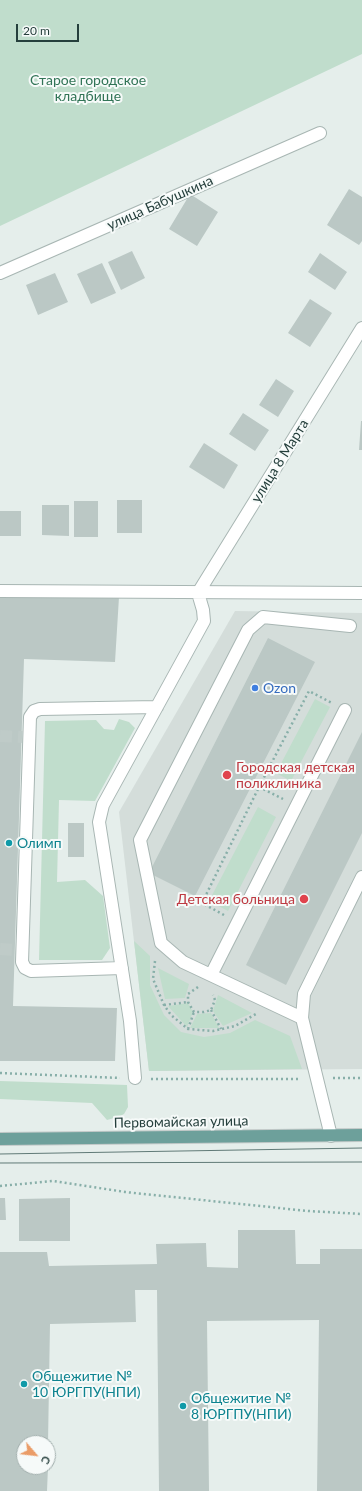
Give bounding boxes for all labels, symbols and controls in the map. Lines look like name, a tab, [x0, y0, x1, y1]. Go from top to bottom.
scale bar	[18, 16, 81, 42]
text: 20 m	[23, 23, 50, 38]
park label: Старое городское кладбище	[30, 72, 146, 104]
street label: улица Бабушкина	[104, 172, 216, 234]
street label: улица 8 Марта	[248, 416, 312, 506]
place label: Ozon	[263, 680, 296, 696]
marker: Ozon	[250, 683, 260, 693]
place label: Городская детская поликлиника	[236, 759, 355, 792]
marker: Городская детская поликлиника	[221, 769, 233, 781]
place label: Олимп	[17, 835, 62, 851]
marker: Олимп	[4, 838, 14, 848]
place label: Детская больница	[177, 891, 295, 907]
marker: Детская больница	[298, 893, 310, 905]
street label: Первомайская улица	[114, 1112, 248, 1132]
place label: Общежитие № 10 ЮРГПУ(НПИ)	[32, 1368, 141, 1400]
marker: Общежитие № 10 ЮРГПУ(НПИ)	[19, 1379, 29, 1389]
place label: Общежитие № 8 ЮРГПУ(НПИ)	[191, 1390, 291, 1422]
marker: Общежитие № 8 ЮРГПУ(НПИ)	[178, 1401, 188, 1411]
north arrow	[16, 1435, 56, 1475]
text: С	[39, 1454, 54, 1467]

